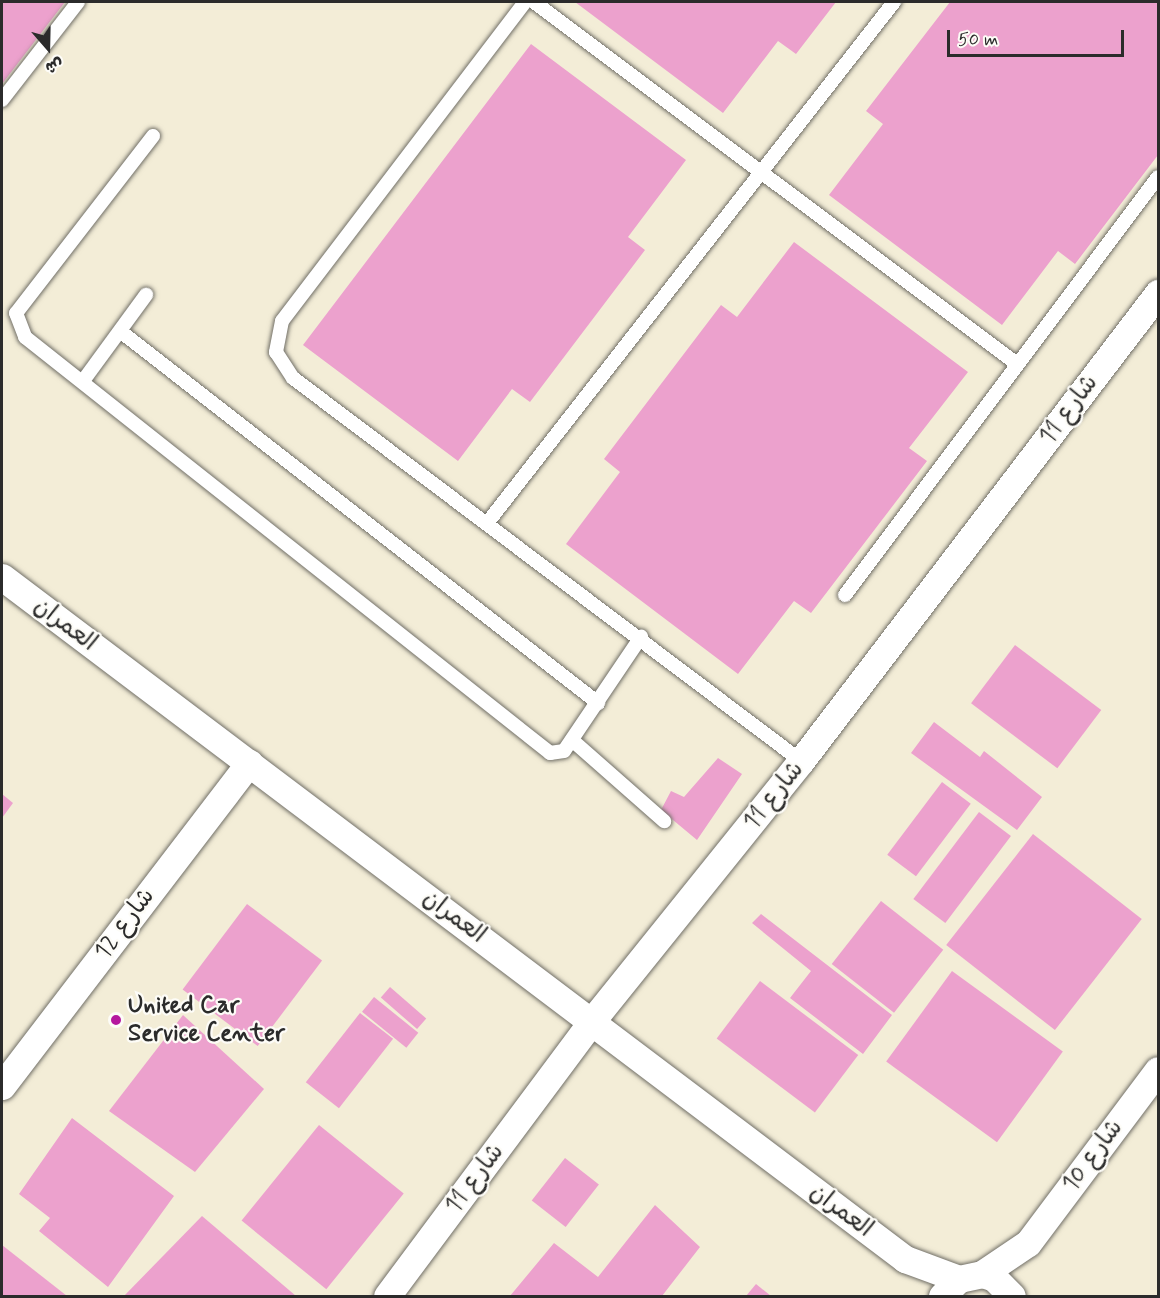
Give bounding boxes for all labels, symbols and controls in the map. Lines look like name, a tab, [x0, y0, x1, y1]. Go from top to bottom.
north arrow	[18, 18, 78, 78]
scale bar	[950, 18, 1127, 56]
text: 50 m	[958, 28, 998, 52]
text: ش	[42, 53, 66, 78]
street label: شارع 11	[1034, 370, 1104, 450]
street label: العمران	[28, 592, 102, 658]
street label: شارع 11	[738, 756, 810, 836]
street label: شارع 12	[89, 883, 161, 965]
street label: العمران	[417, 884, 491, 950]
place label: United Car Service Center	[128, 992, 281, 1048]
marker: United Car Service Center	[109, 1013, 123, 1027]
street label: شارع 10	[1057, 1114, 1129, 1198]
street label: شارع 11	[440, 1139, 510, 1219]
street label: العمران	[804, 1178, 878, 1244]

